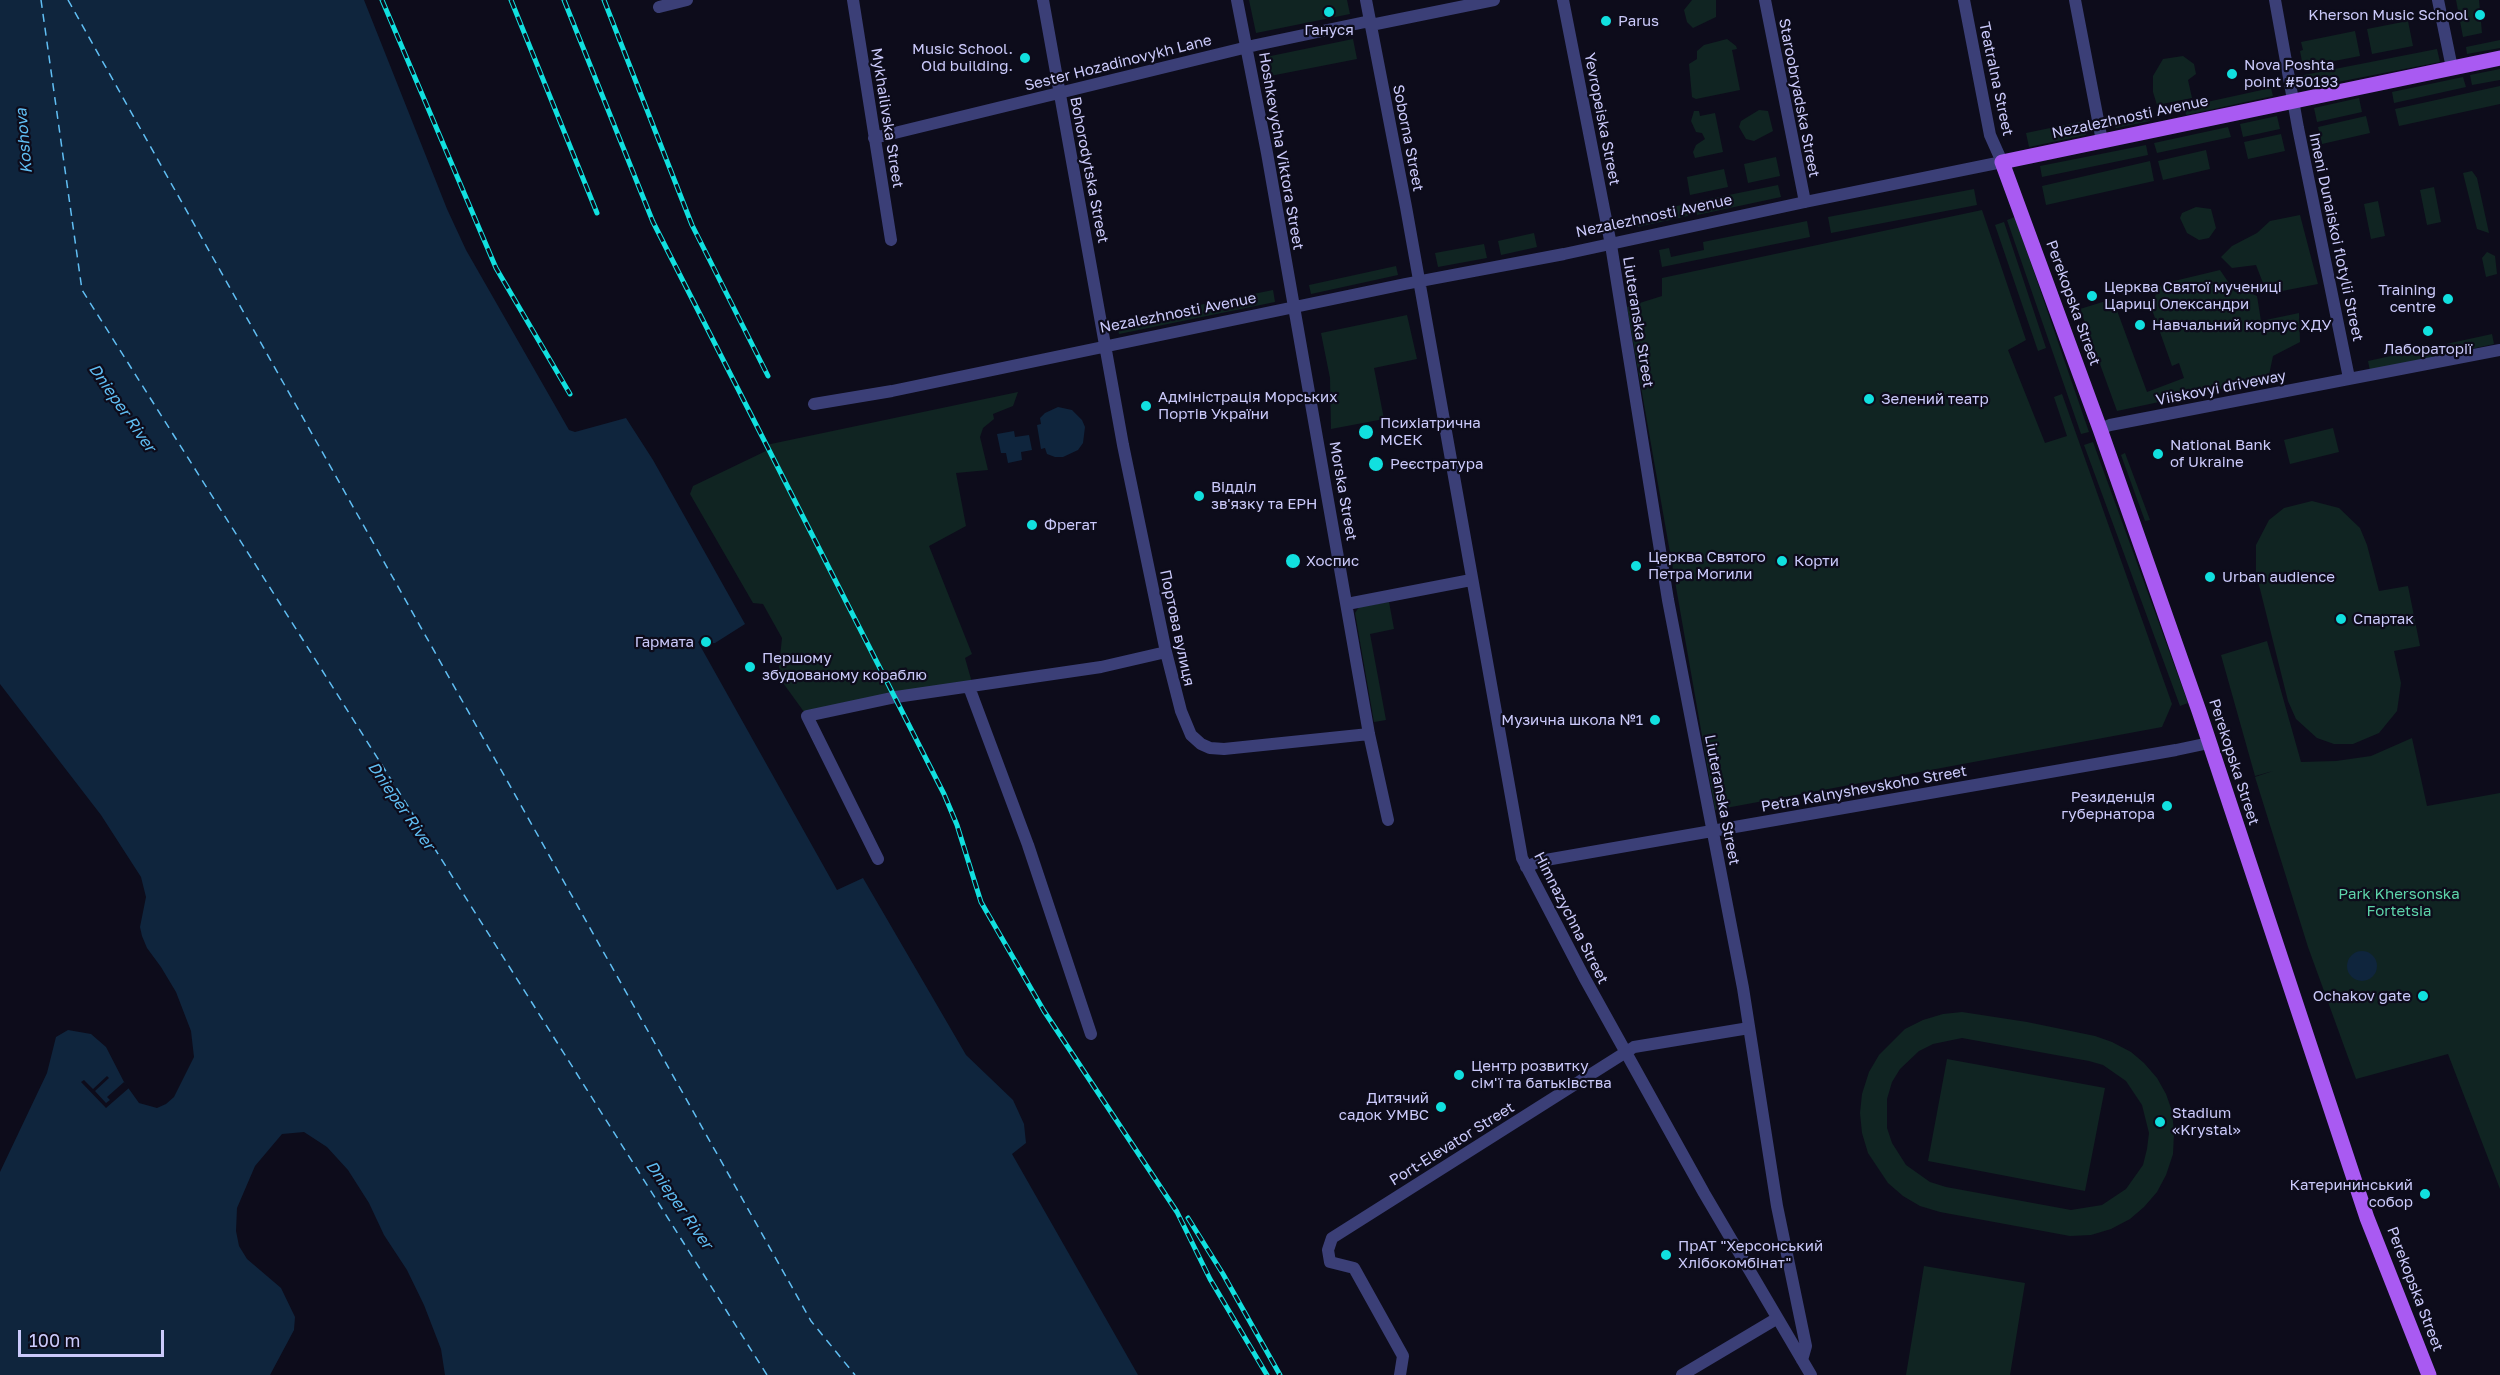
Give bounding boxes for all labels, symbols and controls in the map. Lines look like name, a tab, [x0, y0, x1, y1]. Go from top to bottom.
marker: Гануся	[1322, 5, 1336, 19]
place label: Kherson Music School	[2308, 6, 2468, 24]
marker: Kherson Music School	[2473, 8, 2487, 22]
place label: Parus	[1618, 12, 1659, 30]
marker: Parus	[1599, 14, 1613, 28]
street label: Staroobryadska Street	[1775, 17, 1823, 179]
street label: Teatralna Street	[1975, 20, 2017, 138]
place label: Гануся	[1304, 21, 1354, 39]
street label: Sester Hozadinovykh Lane	[1023, 31, 1213, 95]
place label: Music School. Old building.	[912, 40, 1013, 75]
street label: Mykhailivska Street	[867, 47, 907, 189]
marker: Music School. Old building.	[1018, 51, 1032, 65]
street label: Hoshkevycha Viktora Street	[1255, 51, 1307, 251]
street label: Yevropeiska Street	[1580, 51, 1624, 187]
place label: Nova Poshta point #50193	[2244, 56, 2338, 91]
marker: Nova Poshta point #50193	[2225, 67, 2239, 81]
street label: Soborna Street	[1389, 83, 1427, 193]
street label: Nezalezhnosti Avenue	[2050, 92, 2210, 142]
street label: Bohorodytska Street	[1066, 95, 1112, 245]
water label: Koshova	[12, 108, 36, 174]
street label: Imeni Dunaiskoi flotylii Street	[2305, 131, 2367, 343]
street label: Nezalezhnosti Avenue	[1574, 191, 1734, 241]
street label: Perekopska Street	[2042, 238, 2104, 368]
street label: Liuteranska Street	[1619, 255, 1657, 389]
place label: Церква Святої мучениці Цариці Олександри	[2104, 278, 2282, 313]
place label: Training centre	[2378, 281, 2436, 316]
street label: Nezalezhnosti Avenue	[1098, 289, 1258, 337]
marker: Церква Святої мучениці Цариці Олександри	[2085, 289, 2099, 303]
marker: Training centre	[2441, 292, 2455, 306]
place label: Навчальний корпус ХДУ	[2152, 316, 2331, 334]
marker: Навчальний корпус ХДУ	[2133, 318, 2147, 332]
marker: Лабораторії	[2421, 324, 2435, 338]
place label: Лабораторії	[2384, 340, 2472, 358]
water label: Dnieper River	[85, 360, 159, 456]
street label: Viiskovyi driveway	[2154, 367, 2288, 409]
place label: Адміністрація Морських Портів України	[1158, 388, 1337, 423]
place label: Зелений театр	[1881, 390, 1989, 408]
marker: Зелений театр	[1862, 392, 1876, 406]
marker: Адміністрація Морських Портів України	[1139, 399, 1153, 413]
place label: Психіатрична МСЕК	[1380, 414, 1481, 449]
marker: Психіатрична МСЕК	[1357, 423, 1375, 441]
place label: National Bank of Ukraine	[2170, 436, 2271, 471]
street label: Morska Street	[1325, 440, 1361, 542]
marker: National Bank of Ukraine	[2151, 447, 2165, 461]
marker: Реєстратура	[1367, 455, 1385, 473]
place label: Реєстратура	[1390, 455, 1483, 473]
place label: Відділ зв'язку та ЕРН	[1211, 478, 1317, 513]
marker: Відділ зв'язку та ЕРН	[1192, 489, 1206, 503]
place label: Фрегат	[1044, 516, 1097, 534]
marker: Фрегат	[1025, 518, 1039, 532]
place label: Церква Святого Петра Могили	[1648, 548, 1766, 583]
marker: Хоспис	[1284, 552, 1302, 570]
place label: Хоспис	[1306, 552, 1359, 570]
place label: Корти	[1794, 552, 1839, 570]
marker: Корти	[1775, 554, 1789, 568]
marker: Церква Святого Петра Могили	[1629, 559, 1643, 573]
street label: Портова вулиця	[1156, 568, 1198, 688]
place label: Urban audience	[2222, 568, 2335, 586]
marker: Urban audience	[2203, 570, 2217, 584]
place label: Спартак	[2353, 610, 2414, 628]
marker: Спартак	[2334, 612, 2348, 626]
place label: Гармата	[635, 633, 694, 651]
marker: Гармата	[699, 635, 713, 649]
place label: Першому збудованому кораблю	[762, 649, 927, 684]
marker: Першому збудованому кораблю	[743, 660, 757, 674]
street label: Perekopska Street	[2205, 696, 2263, 828]
place label: Музична школа №1	[1501, 711, 1643, 729]
marker: Музична школа №1	[1648, 713, 1662, 727]
street label: Liuteranska Street	[1701, 733, 1743, 867]
water label: Dnieper River	[364, 758, 438, 854]
street label: Petra Kalnyshevskoho Street	[1760, 762, 1968, 816]
place label: Резиденція губернатора	[2061, 788, 2155, 823]
marker: Резиденція губернатора	[2160, 799, 2174, 813]
street label: Himnazychna Street	[1530, 849, 1612, 987]
park label: Park Khersonska Fortetsia	[2338, 885, 2460, 920]
place label: Ochakov gate	[2313, 987, 2411, 1005]
marker: Ochakov gate	[2416, 989, 2430, 1003]
place label: Центр розвитку сім'ї та батьківства	[1471, 1057, 1612, 1092]
marker: Центр розвитку сім'ї та батьківства	[1452, 1068, 1466, 1082]
place label: Дитячий садок УМВС	[1339, 1089, 1429, 1124]
street label: Port-Elevator Street	[1386, 1098, 1518, 1190]
marker: Дитячий садок УМВС	[1434, 1100, 1448, 1114]
place label: Stadium «Krystal»	[2172, 1104, 2241, 1139]
marker: Stadium «Krystal»	[2153, 1115, 2167, 1129]
water label: Dnieper River	[642, 1157, 716, 1253]
place label: Катерининський собор	[2290, 1176, 2413, 1211]
marker: Катерининський собор	[2418, 1187, 2432, 1201]
street label: Perekopska Street	[2383, 1224, 2447, 1354]
place label: ПрАТ "Херсонський Хлібокомбінат"	[1678, 1237, 1823, 1272]
marker: ПрАТ "Херсонський Хлібокомбінат"	[1659, 1248, 1673, 1262]
scale bar	[21, 1318, 166, 1356]
text: 100 m	[29, 1329, 80, 1351]

